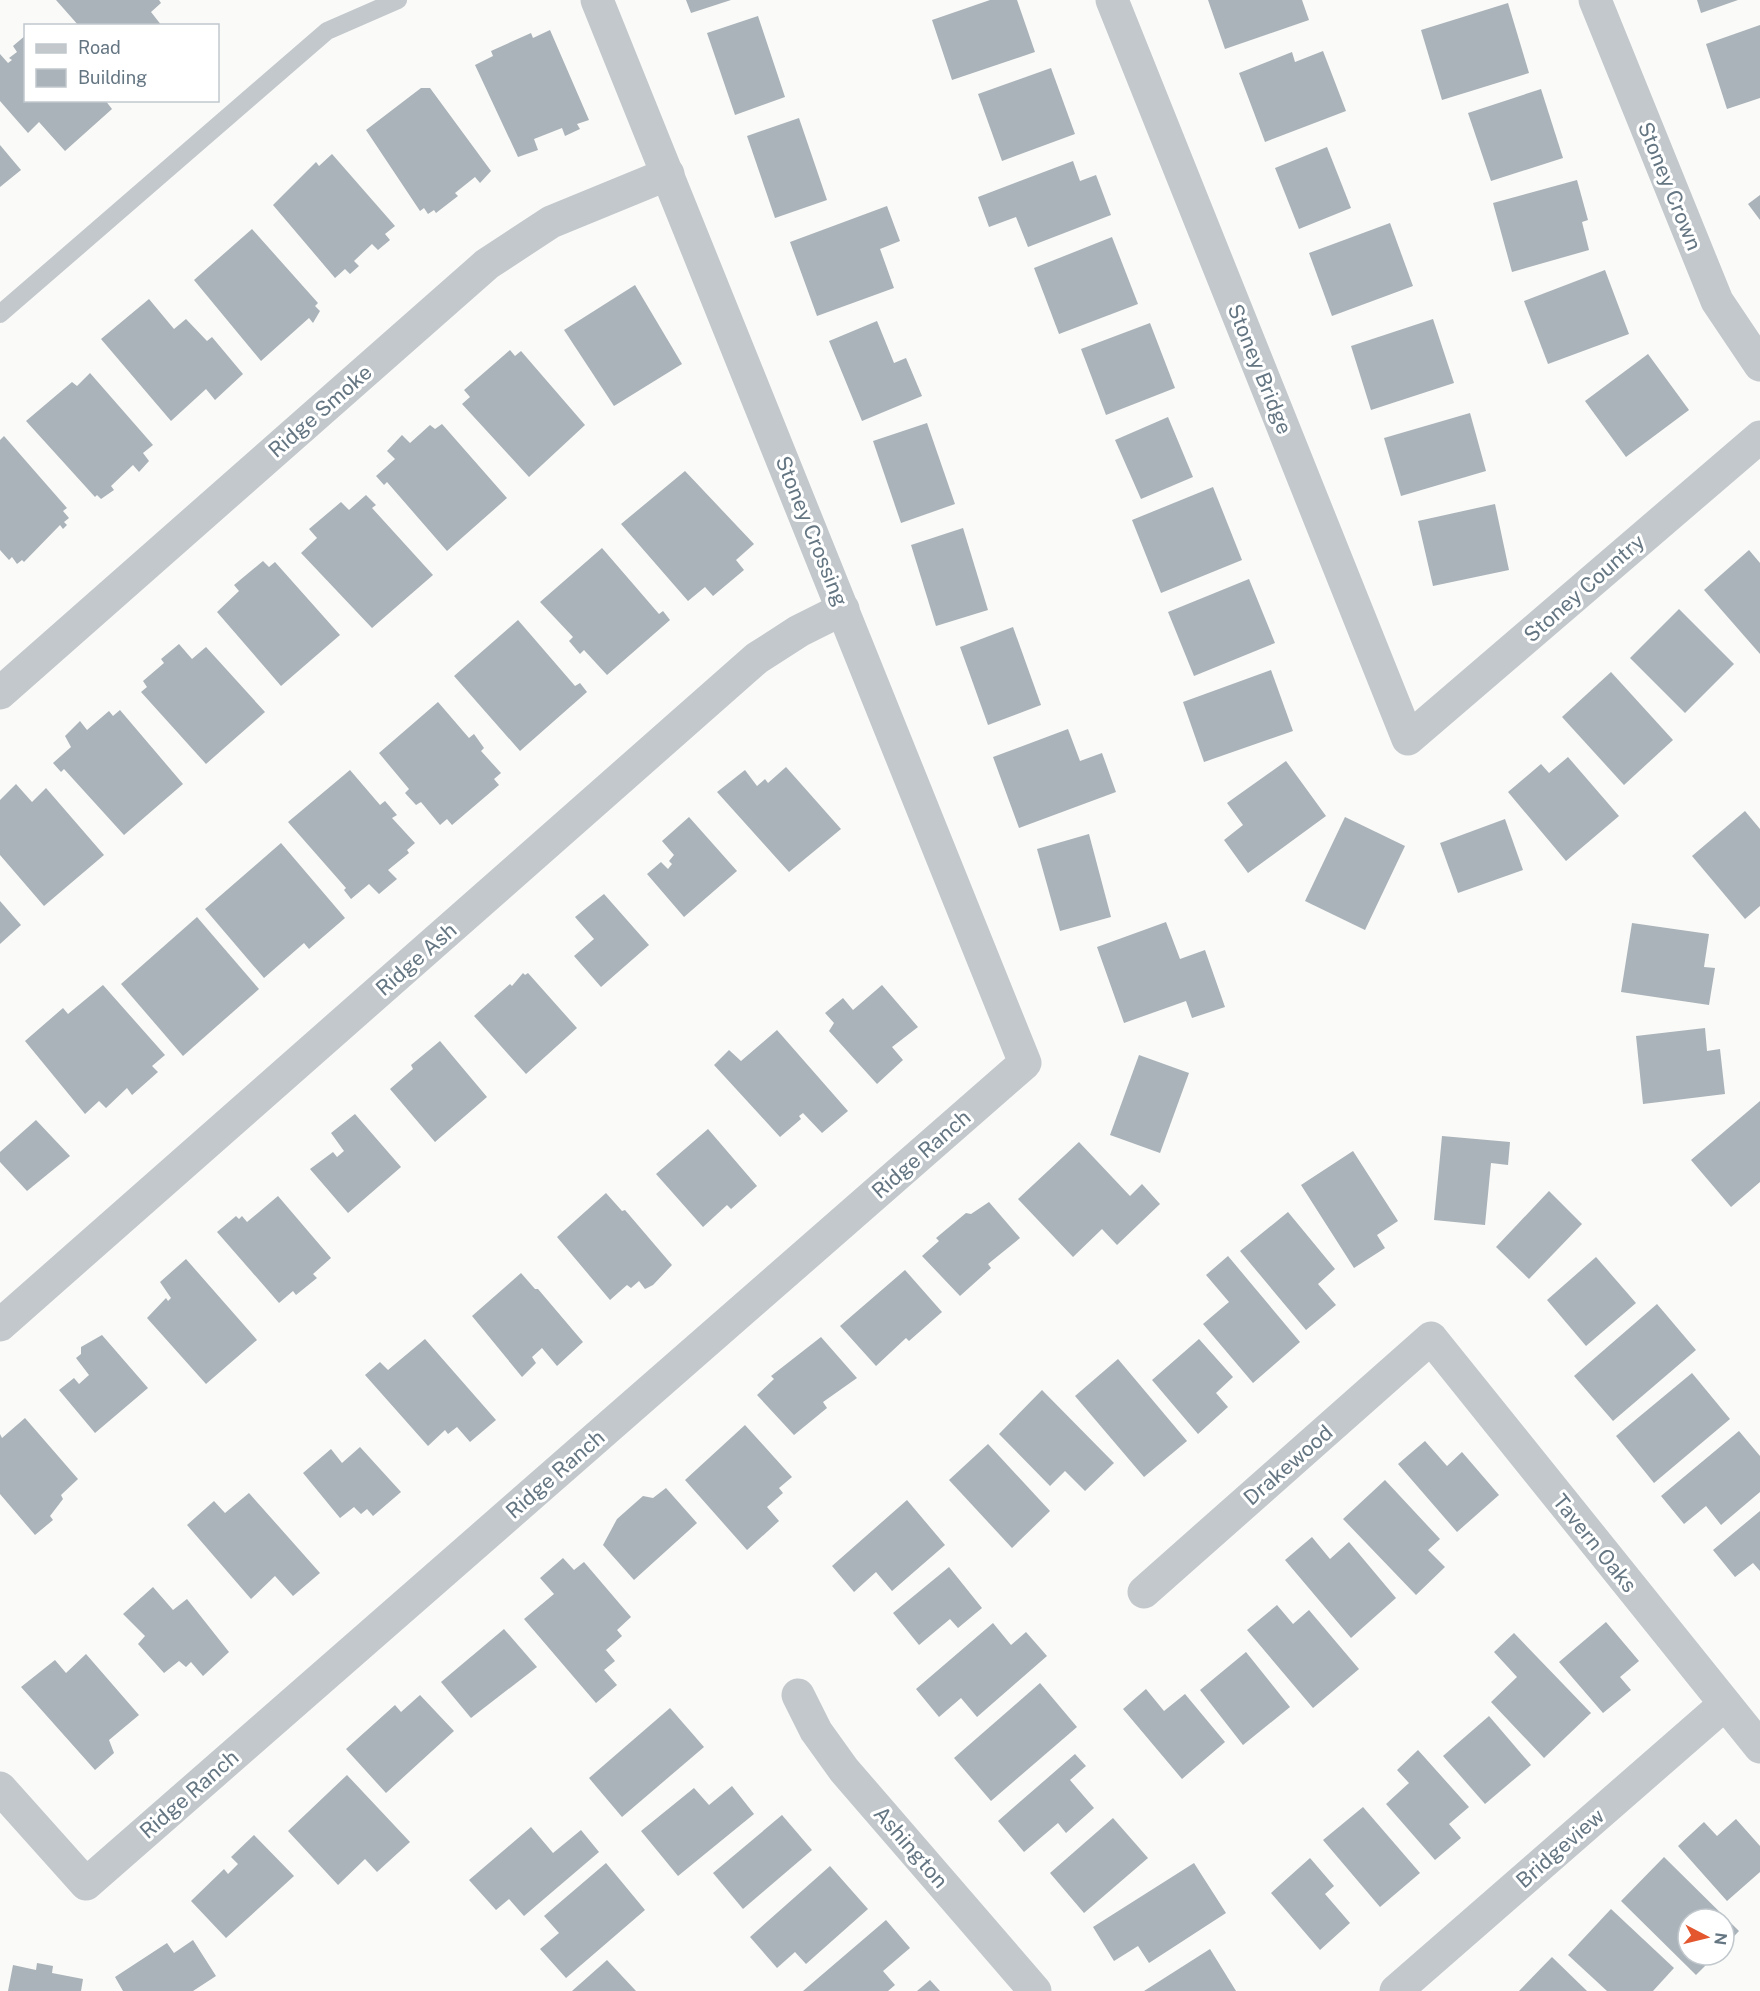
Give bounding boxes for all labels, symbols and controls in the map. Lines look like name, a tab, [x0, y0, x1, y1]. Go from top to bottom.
legend	[24, 24, 219, 102]
text: Road	[78, 37, 121, 58]
text: Building	[78, 67, 147, 88]
street label: Stoney Crown	[1633, 118, 1707, 254]
street label: Stoney Bridge	[1223, 300, 1297, 438]
street label: Ridge Smoke	[263, 359, 377, 463]
street label: Stoney Crossing	[771, 452, 853, 610]
street label: Stoney Country	[1519, 529, 1649, 647]
street label: Ridge Ash	[371, 917, 461, 1001]
street label: Ridge Ranch	[867, 1104, 975, 1204]
street label: Drakewood	[1238, 1420, 1338, 1510]
street label: Ridge Ranch	[501, 1424, 609, 1524]
street label: Tavern Oaks	[1548, 1489, 1642, 1597]
street label: Ridge Ranch	[135, 1744, 243, 1844]
street label: Ashington	[869, 1801, 953, 1893]
street label: Bridgeview	[1511, 1803, 1609, 1893]
north arrow	[1676, 1907, 1736, 1967]
text: N	[1710, 1931, 1731, 1946]

